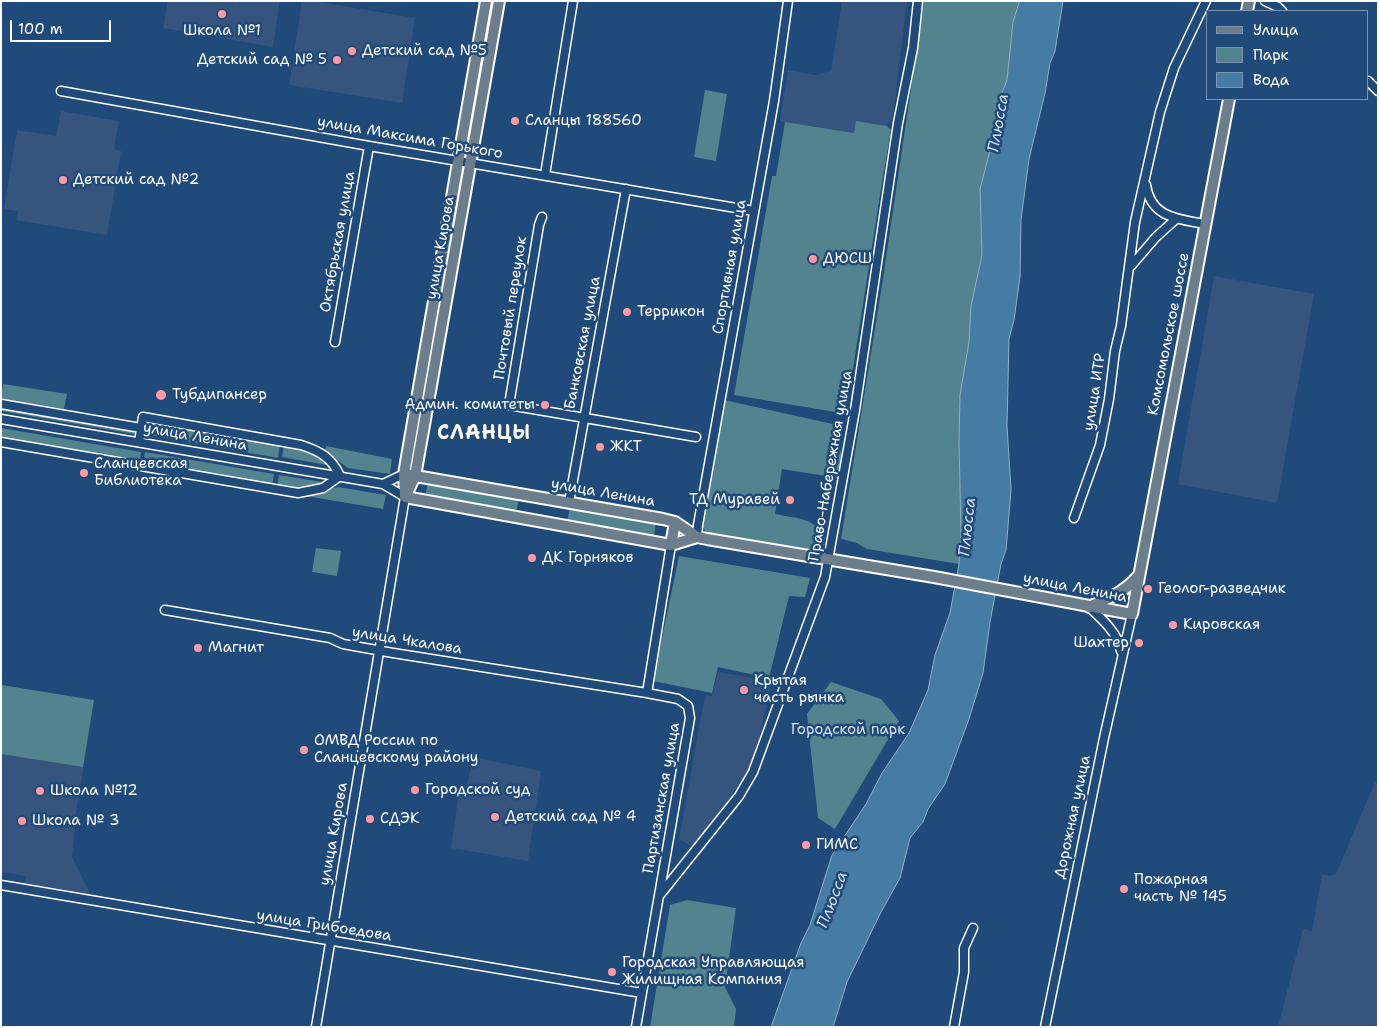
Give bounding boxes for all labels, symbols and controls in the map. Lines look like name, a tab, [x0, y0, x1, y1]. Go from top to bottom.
marker: Школа №1	[216, 8, 228, 20]
scale bar	[12, 10, 114, 42]
legend	[1206, 10, 1369, 100]
text: 100 m	[18, 19, 63, 39]
text: Улица	[1253, 20, 1298, 40]
place label: Школа №1	[183, 22, 261, 40]
place label: Детский сад №5	[362, 42, 487, 60]
marker: Детский сад №5	[346, 45, 358, 57]
text: Парк	[1253, 45, 1289, 65]
place label: Детский сад № 5	[197, 51, 327, 69]
marker: Детский сад № 5	[331, 54, 343, 66]
text: Вода	[1253, 70, 1289, 90]
water label: Плюсса	[984, 92, 1014, 154]
place label: Сланцы 188560	[525, 112, 642, 130]
street label: улица Максима Горького	[316, 113, 504, 163]
marker: Сланцы 188560	[509, 115, 521, 127]
street label: Октябрьская улица	[317, 170, 359, 314]
place label: Детский сад №2	[73, 171, 199, 189]
marker: Детский сад №2	[57, 174, 69, 186]
street label: улица Кирова	[423, 195, 459, 301]
street label: Спортивная улица	[709, 198, 751, 336]
street label: Почтовый переулок	[491, 235, 531, 381]
place label: ДЮСШ	[823, 250, 872, 268]
street label: Комсомольское шоссе	[1144, 251, 1194, 417]
marker: ДЮСШ	[807, 253, 819, 265]
street label: Банковская улица	[561, 275, 605, 411]
place label: Террикон	[637, 303, 705, 321]
marker: Террикон	[621, 306, 633, 318]
street label: улица ИТР	[1080, 352, 1110, 432]
street label: Право-Набережная улица	[805, 369, 857, 563]
place label: Тубдипансер	[172, 386, 267, 404]
marker: Тубдипансер	[154, 388, 168, 402]
place label: Админ. комитеты	[404, 396, 535, 414]
marker: Админ. комитеты	[539, 399, 551, 411]
street label: улица Ленина	[142, 419, 248, 455]
district label: СЛАНЦЫ	[436, 422, 532, 446]
place label: ЖКТ	[610, 438, 642, 456]
marker: ЖКТ	[594, 441, 606, 453]
place label: Сланцевская Библиотека	[94, 455, 188, 490]
marker: Сланцевская Библиотека	[78, 467, 90, 479]
street label: улица Ленина	[550, 475, 656, 511]
place label: ТД Муравей	[689, 491, 780, 509]
marker: ТД Муравей	[784, 494, 796, 506]
water label: Плюсса	[955, 497, 981, 557]
place label: ДК Горняков	[542, 549, 633, 567]
marker: ДК Горняков	[526, 552, 538, 564]
street label: улица Ленина	[1022, 569, 1128, 607]
place label: Геолог-разведчик	[1158, 580, 1286, 598]
marker: Геолог-разведчик	[1142, 583, 1154, 595]
place label: Кировская	[1183, 616, 1260, 634]
marker: Кировская	[1167, 619, 1179, 631]
street label: улица Чкалова	[351, 623, 463, 659]
place label: Шахтер	[1073, 634, 1129, 652]
marker: Шахтер	[1133, 637, 1145, 649]
place label: Магнит	[208, 639, 264, 657]
marker: Магнит	[192, 642, 204, 654]
place label: Крытая часть рынка	[754, 672, 844, 707]
marker: Крытая часть рынка	[738, 684, 750, 696]
street label: Партизанская улица	[640, 721, 684, 875]
park label: Городской парк	[791, 721, 905, 739]
place label: ОМВД России по Сланцевскому району	[314, 732, 478, 767]
marker: ОМВД России по Сланцевскому району	[298, 744, 310, 756]
street label: Дорожная улица	[1051, 754, 1095, 880]
street label: улица Кирова	[316, 781, 352, 887]
place label: Городской суд	[425, 781, 531, 799]
place label: Школа №12	[50, 782, 138, 800]
marker: Городской суд	[409, 784, 421, 796]
marker: Школа №12	[34, 785, 46, 797]
place label: Детский сад № 4	[505, 808, 636, 826]
place label: СДЭК	[380, 810, 420, 828]
marker: Детский сад № 4	[489, 811, 501, 823]
place label: Школа № 3	[32, 812, 119, 830]
marker: СДЭК	[364, 813, 376, 825]
marker: Школа № 3	[16, 815, 28, 827]
place label: ГИМС	[816, 836, 858, 854]
marker: ГИМС	[800, 839, 812, 851]
water label: Плюсса	[813, 869, 853, 931]
place label: Пожарная часть № 145	[1134, 871, 1227, 906]
marker: Пожарная часть № 145	[1118, 883, 1130, 895]
street label: улица Грибоедова	[255, 906, 393, 946]
place label: Городская Управляющая Жилищная Компания	[622, 954, 805, 989]
marker: Городская Управляющая Жилищная Компания	[606, 966, 618, 978]

